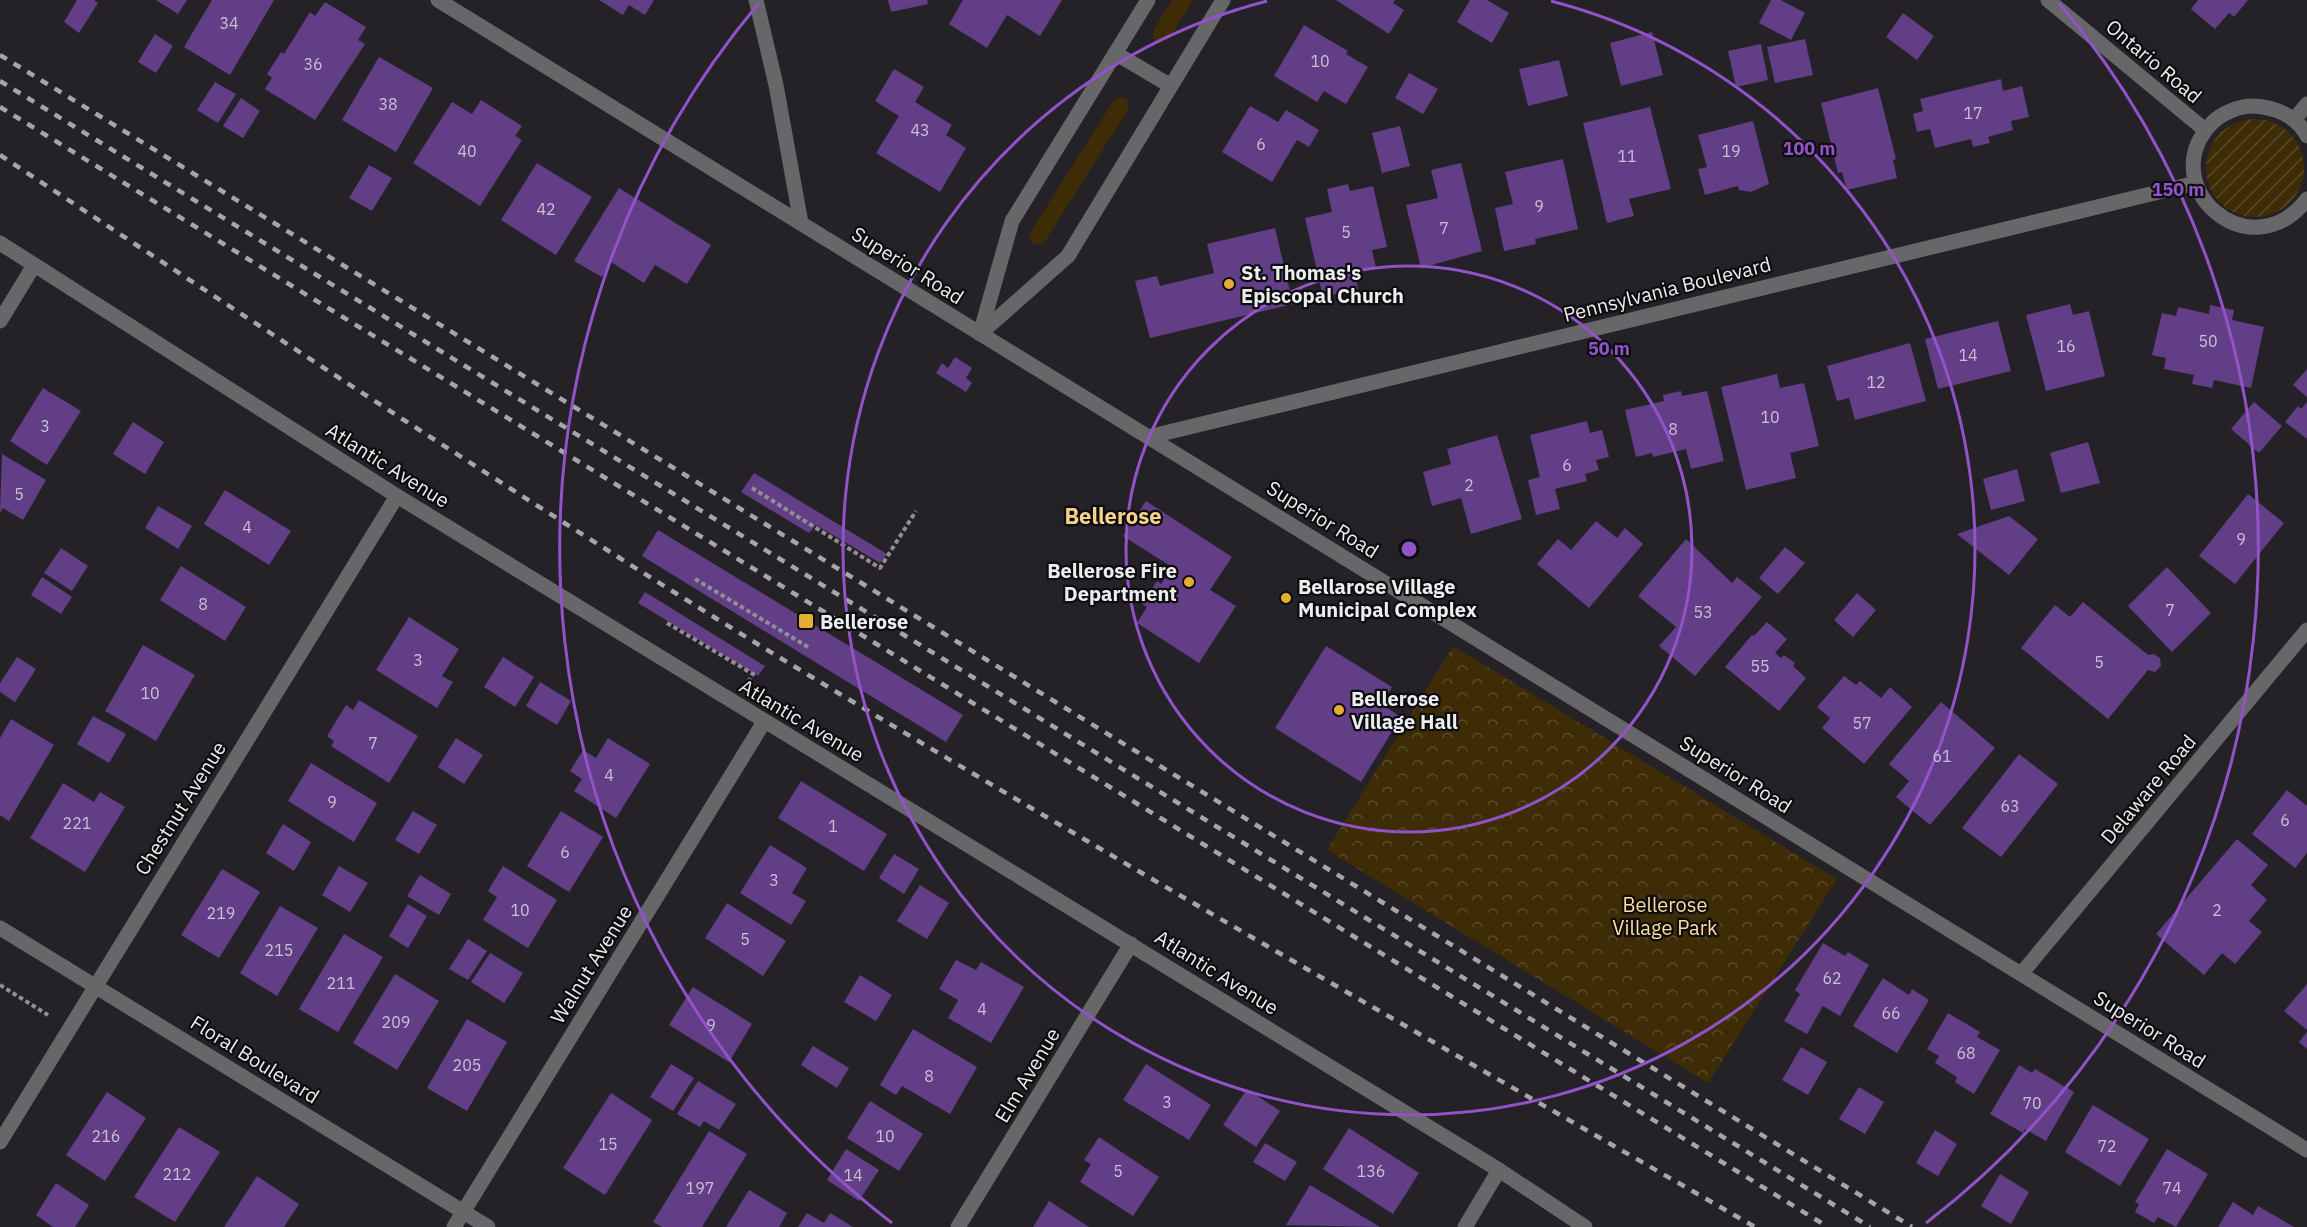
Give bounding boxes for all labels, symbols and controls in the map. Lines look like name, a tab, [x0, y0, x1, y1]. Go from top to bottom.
house number: 34	[219, 13, 239, 33]
street label: Ontario Road	[2100, 13, 2208, 109]
house number: 10	[1310, 51, 1330, 71]
house number: 36	[303, 54, 323, 74]
house number: 38	[378, 94, 398, 114]
house number: 17	[1963, 103, 1983, 123]
house number: 43	[910, 120, 930, 140]
house number: 6	[1256, 134, 1266, 154]
text: 100 m	[1783, 137, 1835, 160]
house number: 40	[457, 141, 477, 161]
house number: 19	[1721, 141, 1741, 161]
house number: 11	[1617, 146, 1637, 166]
text: 150 m	[2152, 178, 2204, 201]
house number: 9	[1534, 196, 1544, 216]
house number: 42	[536, 199, 556, 219]
house number: 7	[1439, 218, 1449, 238]
street label: Superior Road	[847, 220, 969, 310]
house number: 5	[1341, 222, 1351, 242]
street label: Pennsylvania Boulevard	[1560, 250, 1774, 328]
place label: St. Thomas's Episcopal Church	[1241, 259, 1404, 309]
marker: St. Thomas's Episcopal Church	[1222, 277, 1236, 291]
house number: 50	[2198, 331, 2218, 351]
house number: 16	[2056, 336, 2076, 356]
text: 50 m	[1588, 337, 1630, 360]
house number: 14	[1958, 345, 1978, 365]
house number: 12	[1866, 372, 1886, 392]
house number: 10	[1760, 407, 1780, 427]
house number: 3	[40, 416, 50, 436]
street label: Atlantic Avenue	[321, 416, 455, 514]
house number: 8	[1668, 419, 1678, 439]
house number: 6	[1562, 455, 1572, 475]
street label: Superior Road	[1262, 474, 1384, 564]
house number: 2	[1464, 475, 1474, 495]
house number: 5	[14, 484, 24, 504]
district label: Bellerose	[1064, 501, 1162, 530]
house number: 4	[242, 517, 252, 537]
house number: 9	[2236, 529, 2246, 549]
centre of rings	[1399, 539, 1419, 559]
place label: Bellerose Fire Department	[1047, 557, 1177, 607]
place label: Bellarose Village Municipal Complex	[1298, 573, 1477, 623]
marker: Bellerose Fire Department	[1182, 575, 1196, 589]
marker: Bellarose Village Municipal Complex	[1279, 591, 1293, 605]
house number: 8	[198, 594, 208, 614]
house number: 7	[2165, 600, 2175, 620]
house number: 53	[1693, 602, 1713, 622]
place label: Bellerose	[820, 608, 908, 635]
marker: Bellerose	[797, 612, 815, 630]
house number: 3	[413, 650, 423, 670]
house number: 5	[2094, 652, 2104, 672]
house number: 55	[1750, 656, 1770, 676]
street label: Atlantic Avenue	[735, 672, 869, 768]
house number: 10	[140, 683, 160, 703]
place label: Bellerose Village Hall	[1351, 685, 1458, 735]
marker: Bellerose Village Hall	[1332, 703, 1346, 717]
house number: 57	[1852, 713, 1872, 733]
street label: Superior Road	[1675, 729, 1797, 819]
street label: Delaware Road	[2094, 729, 2202, 849]
house number: 7	[368, 733, 378, 753]
street label: Chestnut Avenue	[128, 736, 232, 880]
house number: 61	[1932, 746, 1952, 766]
house number: 4	[604, 765, 614, 785]
house number: 9	[327, 792, 337, 812]
house number: 63	[2000, 796, 2020, 816]
house number: 6	[2280, 810, 2290, 830]
house number: 221	[63, 813, 91, 833]
house number: 1	[828, 816, 838, 836]
house number: 6	[560, 842, 570, 862]
house number: 3	[769, 870, 779, 890]
park label: Bellerose Village Park	[1612, 891, 1718, 941]
house number: 10	[510, 900, 530, 920]
street label: Walnut Avenue	[544, 900, 638, 1028]
house number: 2	[2212, 900, 2222, 920]
house number: 219	[207, 903, 235, 923]
street label: Atlantic Avenue	[1150, 923, 1284, 1021]
house number: 5	[740, 929, 750, 949]
house number: 215	[265, 940, 293, 960]
house number: 62	[1822, 968, 1842, 988]
house number: 211	[327, 973, 355, 993]
street label: Superior Road	[2089, 984, 2211, 1074]
house number: 4	[977, 999, 987, 1019]
house number: 66	[1881, 1003, 1901, 1023]
street label: Floral Boulevard	[186, 1009, 324, 1109]
house number: 209	[382, 1012, 410, 1032]
house number: 9	[706, 1015, 716, 1035]
street label: Elm Avenue	[988, 1023, 1066, 1127]
house number: 68	[1956, 1043, 1976, 1063]
house number: 205	[453, 1055, 481, 1075]
house number: 8	[924, 1066, 934, 1086]
house number: 3	[1162, 1092, 1172, 1112]
house number: 70	[2022, 1093, 2042, 1113]
house number: 216	[92, 1126, 120, 1146]
house number: 10	[875, 1126, 895, 1146]
house number: 15	[598, 1134, 618, 1154]
house number: 72	[2097, 1136, 2117, 1156]
house number: 5	[1113, 1161, 1123, 1181]
house number: 136	[1357, 1161, 1385, 1181]
house number: 212	[163, 1164, 191, 1184]
house number: 14	[843, 1165, 863, 1185]
house number: 197	[686, 1178, 714, 1198]
house number: 74	[2162, 1178, 2182, 1198]

